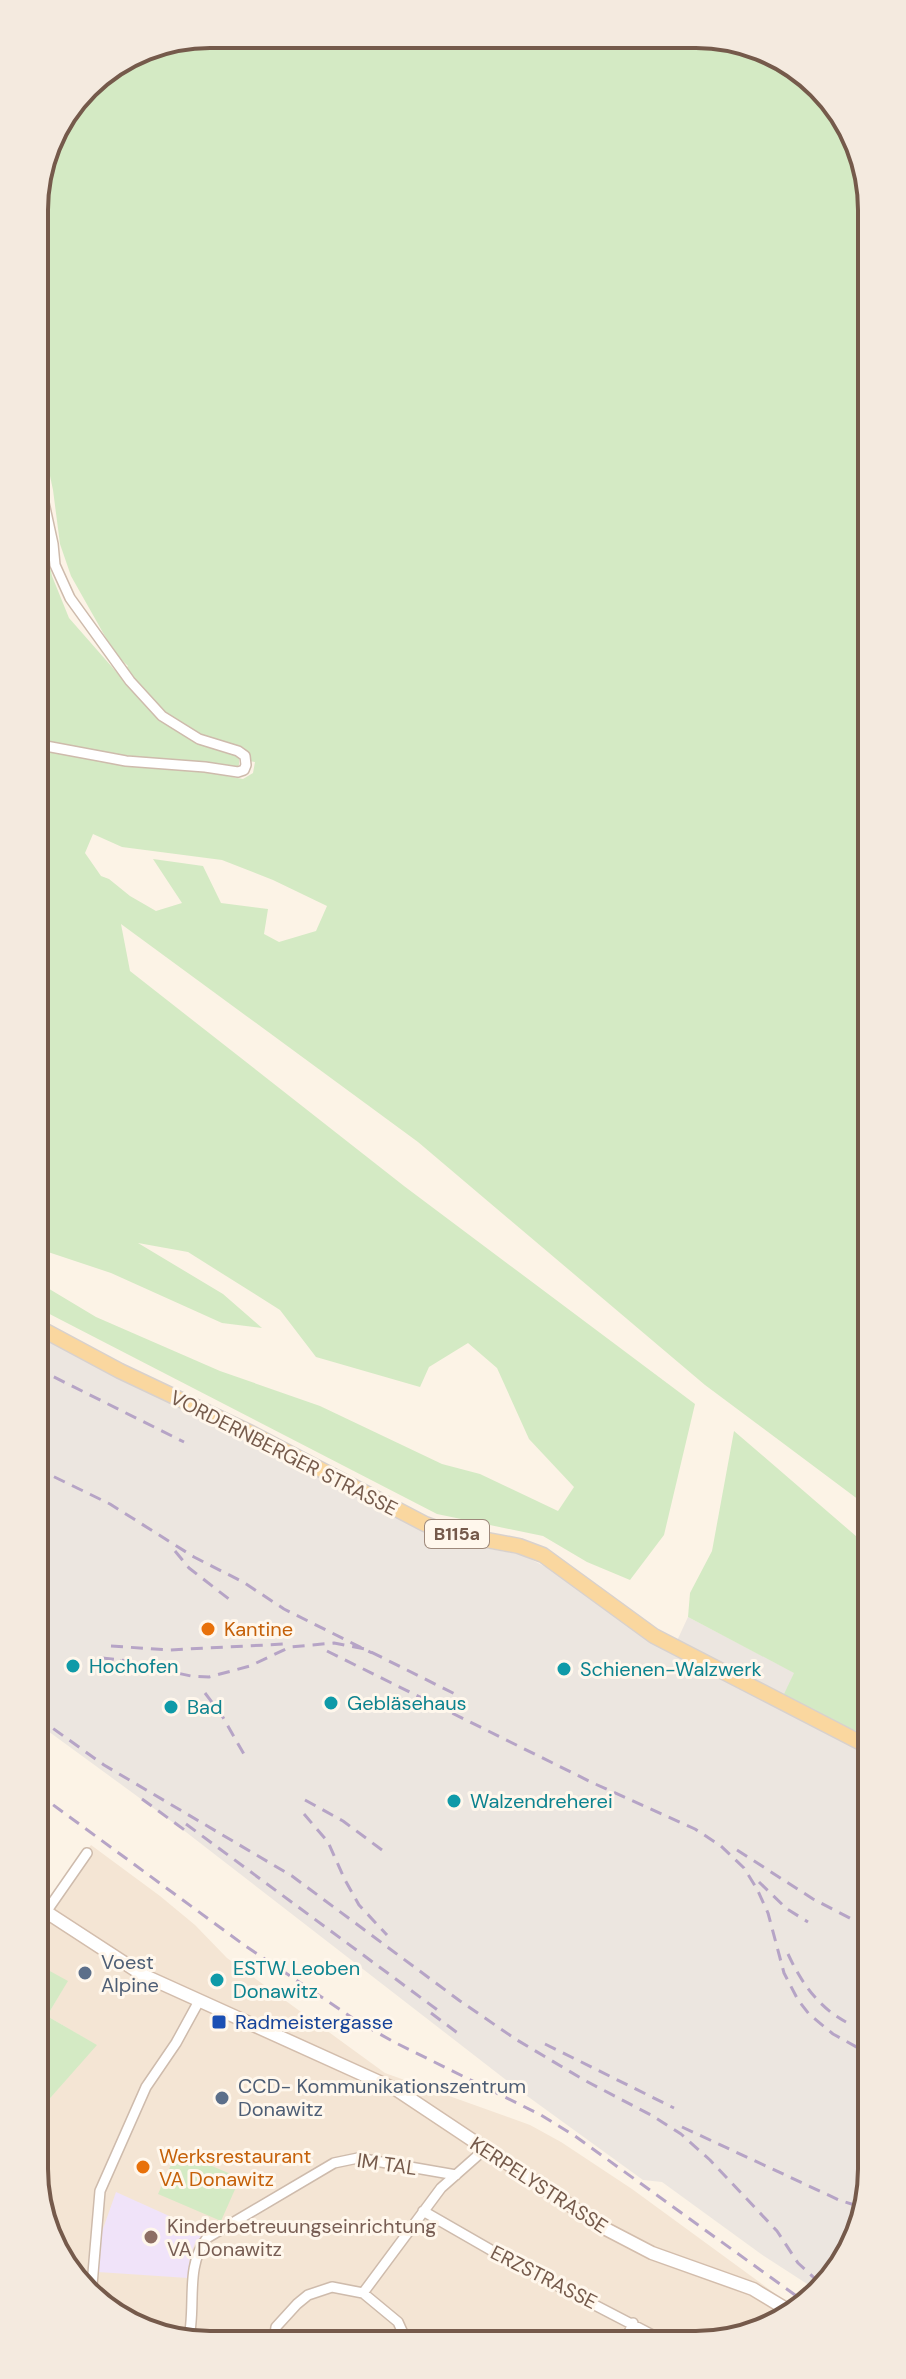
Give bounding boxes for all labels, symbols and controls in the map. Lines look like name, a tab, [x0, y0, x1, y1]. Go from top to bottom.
street label: VORDERNBERGER STRASSE	[166, 1384, 402, 1522]
road number: B115a	[425, 1520, 489, 1548]
place label: Kantine	[224, 1616, 293, 1642]
marker: Kantine	[199, 1620, 217, 1638]
place label: Hochofen	[89, 1653, 179, 1679]
place label: Schienen-Walzwerk	[580, 1656, 762, 1682]
marker: Hochofen	[64, 1657, 82, 1675]
marker: Schienen-Walzwerk	[555, 1660, 573, 1678]
place label: Gebläsehaus	[347, 1690, 467, 1716]
place label: Bad	[187, 1694, 222, 1720]
marker: Gebläsehaus	[322, 1694, 340, 1712]
marker: Bad	[162, 1698, 180, 1716]
place label: Walzendreherei	[470, 1788, 613, 1814]
marker: Walzendreherei	[445, 1792, 463, 1810]
place label: Voest Alpine	[101, 1949, 159, 1998]
place label: ESTW Leoben Donawitz	[233, 1955, 360, 2004]
marker: Voest Alpine	[76, 1964, 94, 1982]
marker: ESTW Leoben Donawitz	[208, 1971, 226, 1989]
place label: Radmeistergasse	[235, 2009, 393, 2035]
marker: Radmeistergasse	[210, 2013, 228, 2031]
place label: CCD- Kommunikationszentrum Donawitz	[238, 2073, 526, 2122]
marker: CCD- Kommunikationszentrum Donawitz	[213, 2089, 231, 2107]
street label: KERPELYSTRASSE	[465, 2131, 613, 2239]
place label: Werksrestaurant VA Donawitz	[159, 2143, 312, 2192]
street label: IM TAL	[355, 2147, 419, 2181]
marker: Werksrestaurant VA Donawitz	[134, 2158, 152, 2176]
place label: Kinderbetreuungseinrichtung VA Donawitz	[167, 2213, 436, 2262]
marker: Kinderbetreuungseinrichtung VA Donawitz	[142, 2228, 160, 2246]
street label: ERZSTRASSE	[486, 2239, 602, 2315]

